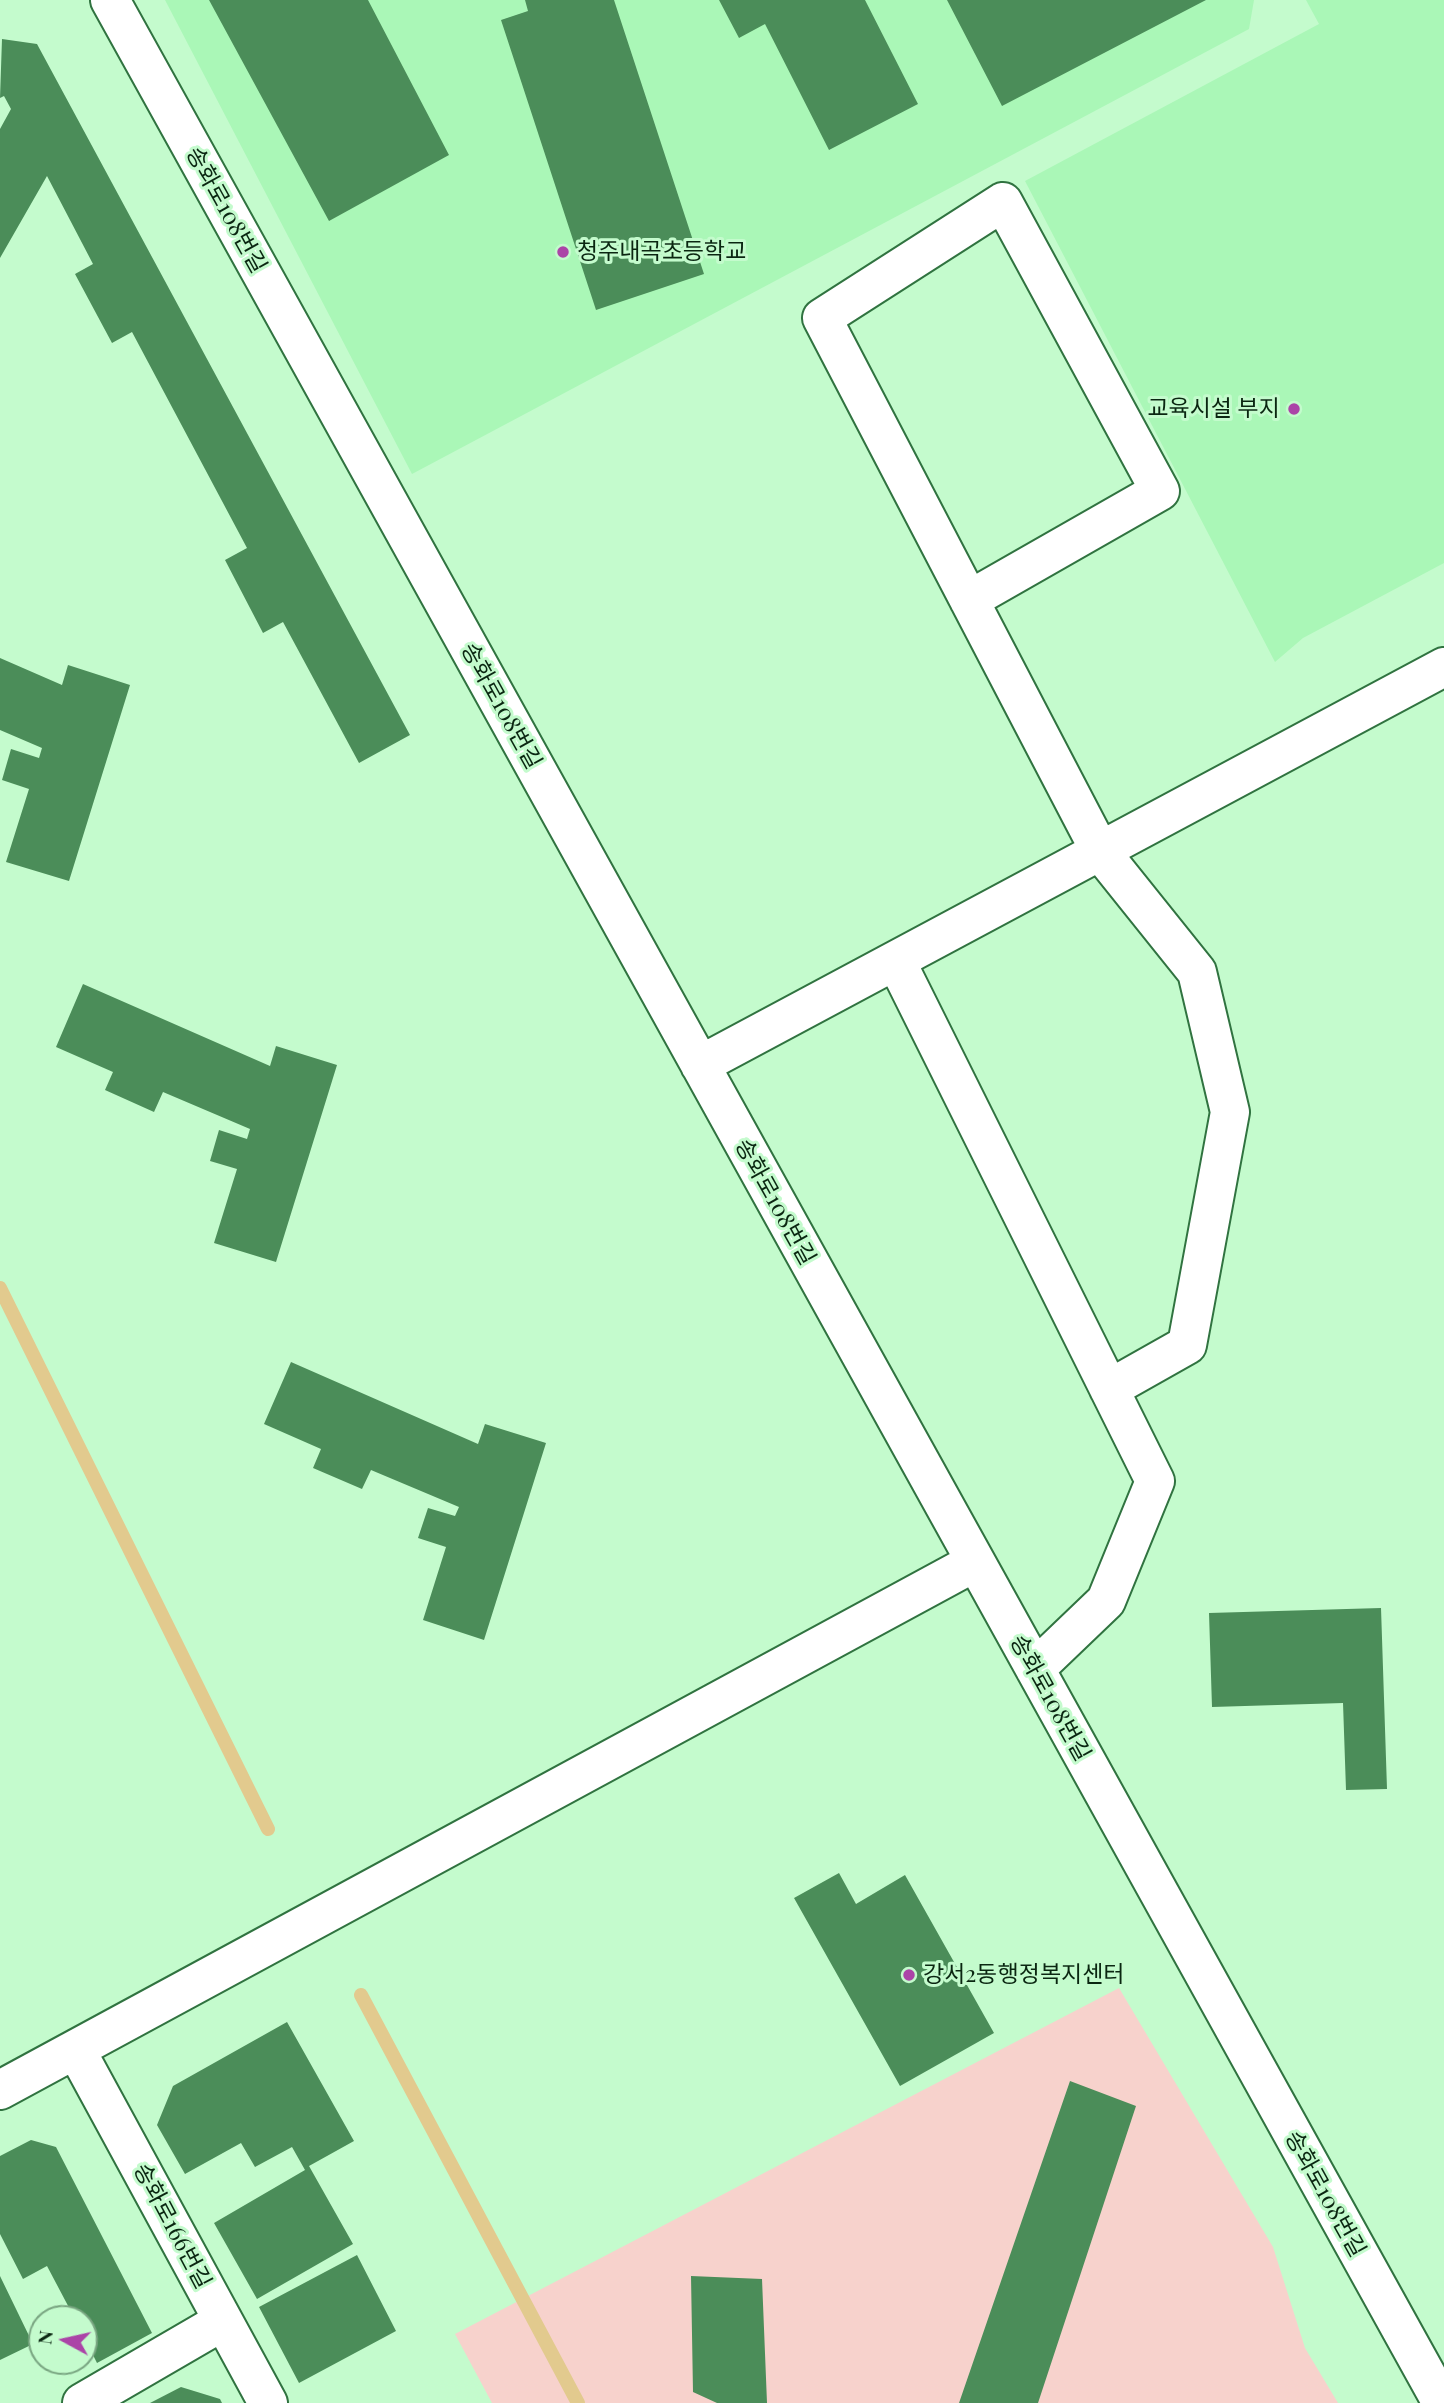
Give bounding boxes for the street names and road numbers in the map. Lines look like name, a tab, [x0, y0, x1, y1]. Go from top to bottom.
street label: 송화로108번길	[180, 142, 272, 278]
street label: 송화로108번길	[455, 638, 547, 774]
street label: 송화로108번길	[729, 1134, 821, 1270]
street label: 송화로108번길	[1004, 1630, 1096, 1766]
street label: 송화로108번길	[1279, 2126, 1371, 2262]
street label: 송화로166번길	[127, 2159, 217, 2293]

